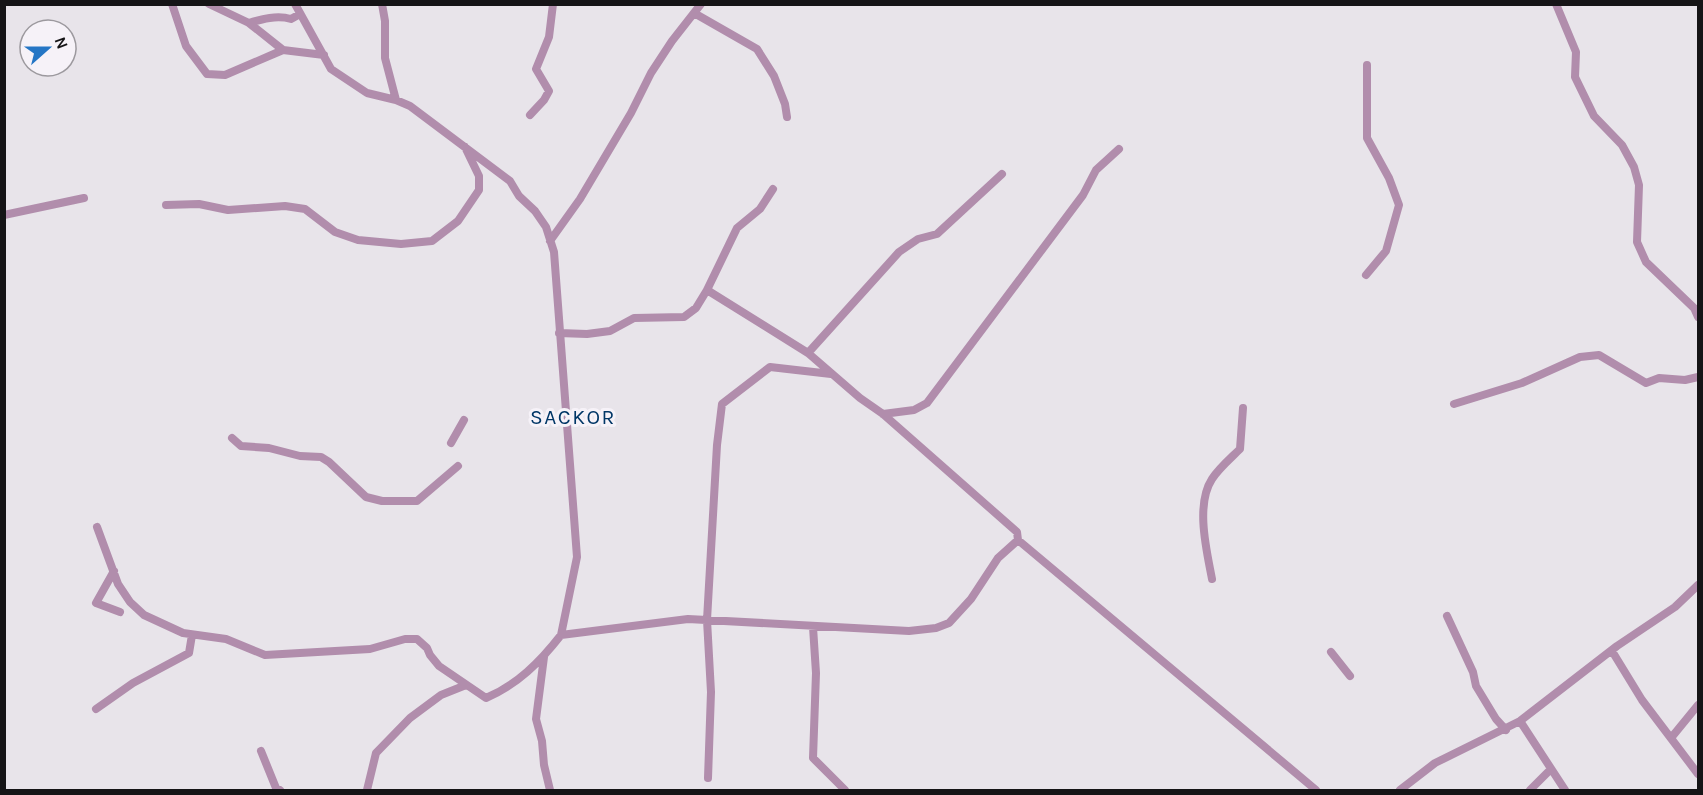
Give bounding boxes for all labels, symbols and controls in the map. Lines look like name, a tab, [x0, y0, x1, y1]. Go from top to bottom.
north arrow	[18, 18, 78, 78]
text: N	[51, 34, 72, 52]
district label: SACKOR	[530, 405, 616, 429]

